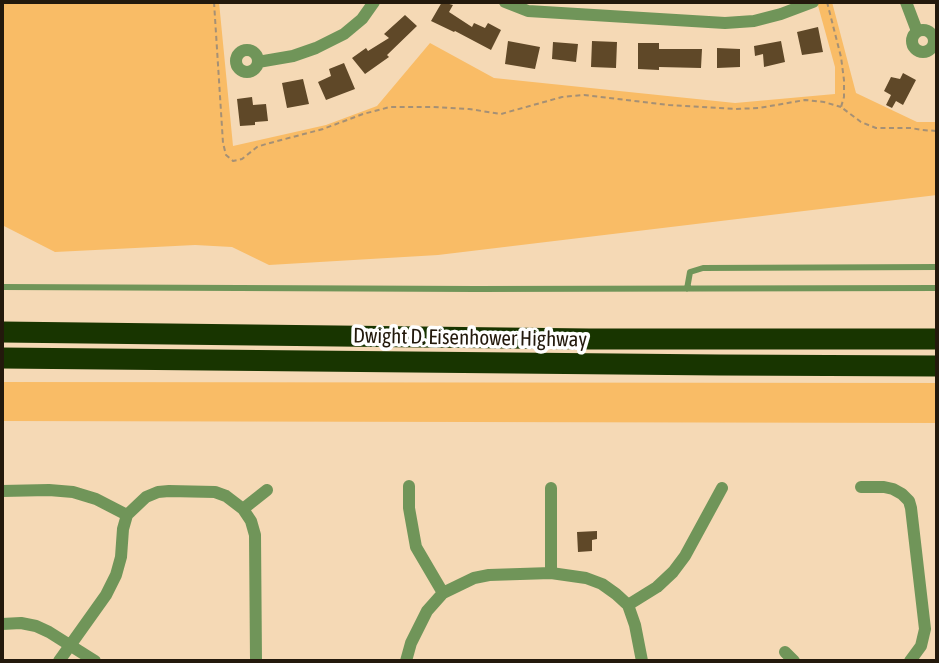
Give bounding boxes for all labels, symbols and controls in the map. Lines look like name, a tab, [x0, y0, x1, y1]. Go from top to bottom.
street label: Dwight D. Eisenhower Highway	[353, 323, 587, 353]

